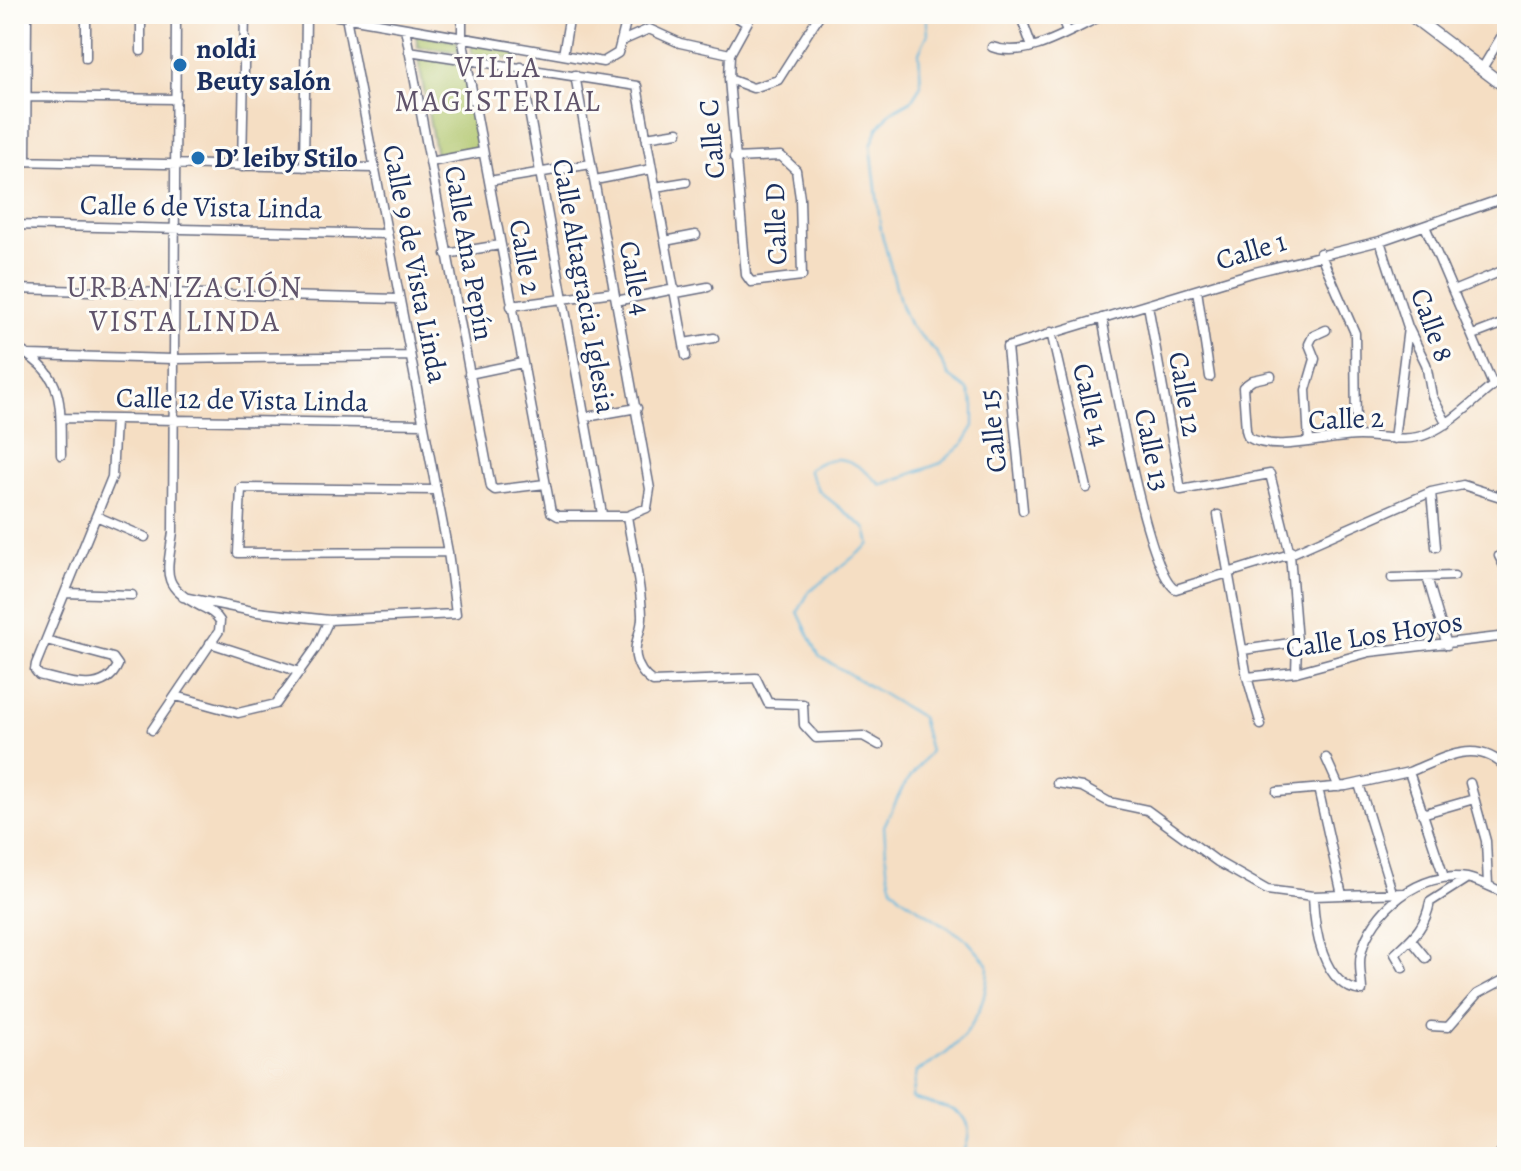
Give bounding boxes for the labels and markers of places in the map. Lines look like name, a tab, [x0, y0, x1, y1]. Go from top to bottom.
place label: noldi Beuty salón	[196, 30, 331, 100]
marker: noldi Beuty salón	[171, 56, 189, 74]
place label: D’ leiby Stilo	[214, 139, 358, 177]
marker: D’ leiby Stilo	[189, 149, 207, 167]

